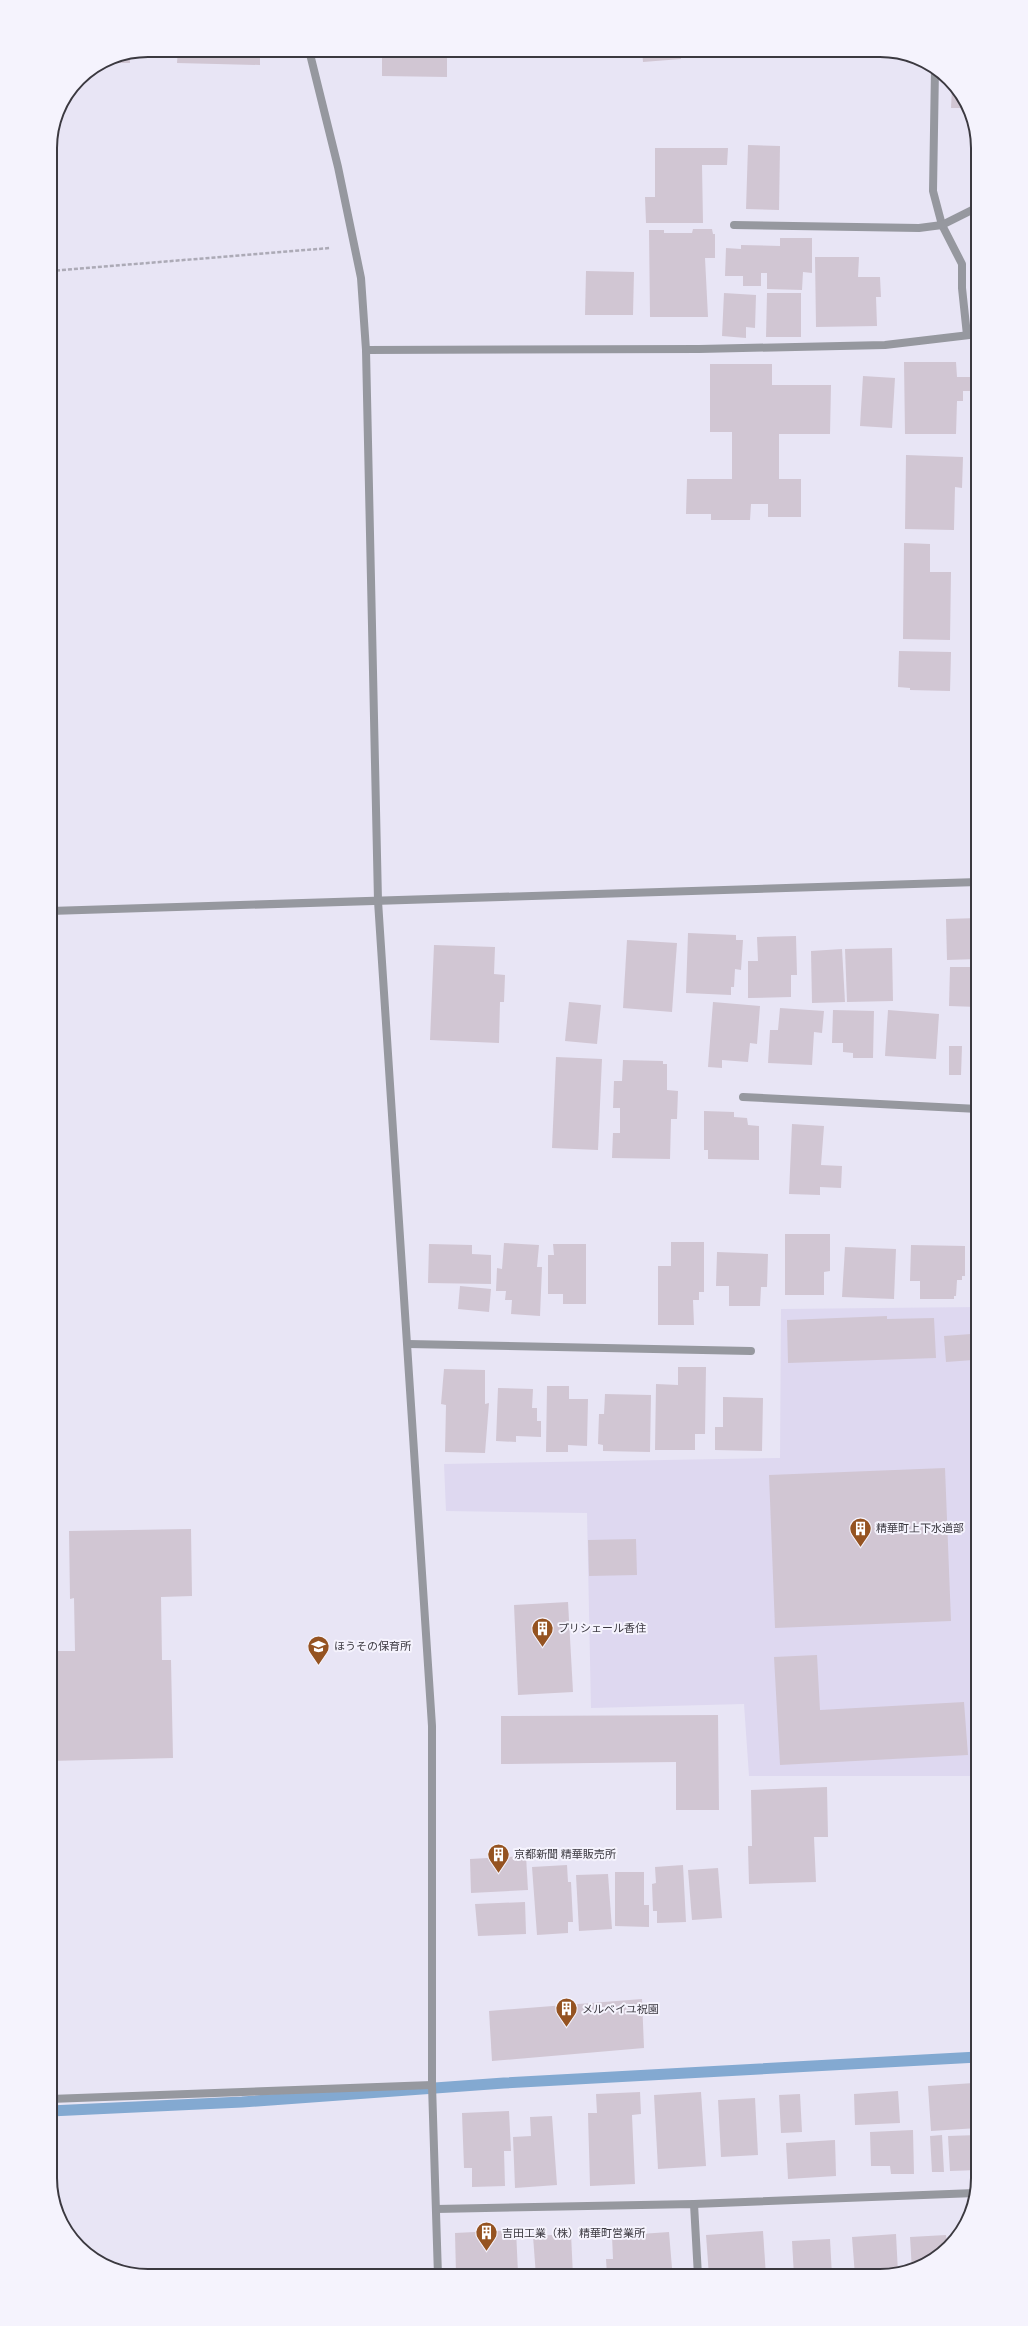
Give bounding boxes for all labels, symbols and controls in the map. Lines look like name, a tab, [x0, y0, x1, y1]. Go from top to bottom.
building icon: 精華町上下水道部	[847, 1515, 873, 1548]
place label: 精華町上下水道部	[876, 1521, 964, 1536]
building icon: プリシェール香住	[530, 1615, 556, 1648]
place label: プリシェール香住	[558, 1621, 646, 1636]
school or university icon: ほうその保育所	[305, 1633, 331, 1666]
place label: ほうその保育所	[334, 1639, 412, 1654]
building icon: 京都新聞 精華販売所	[486, 1841, 512, 1874]
place label: 京都新聞 精華販売所	[514, 1847, 617, 1862]
building icon: メルベイユ祝園	[553, 1996, 579, 2029]
place label: メルベイユ祝園	[582, 2002, 659, 2017]
building icon: 吉田工業（株）精華町営業所	[473, 2220, 499, 2253]
place label: 吉田工業（株）精華町営業所	[502, 2226, 646, 2241]

